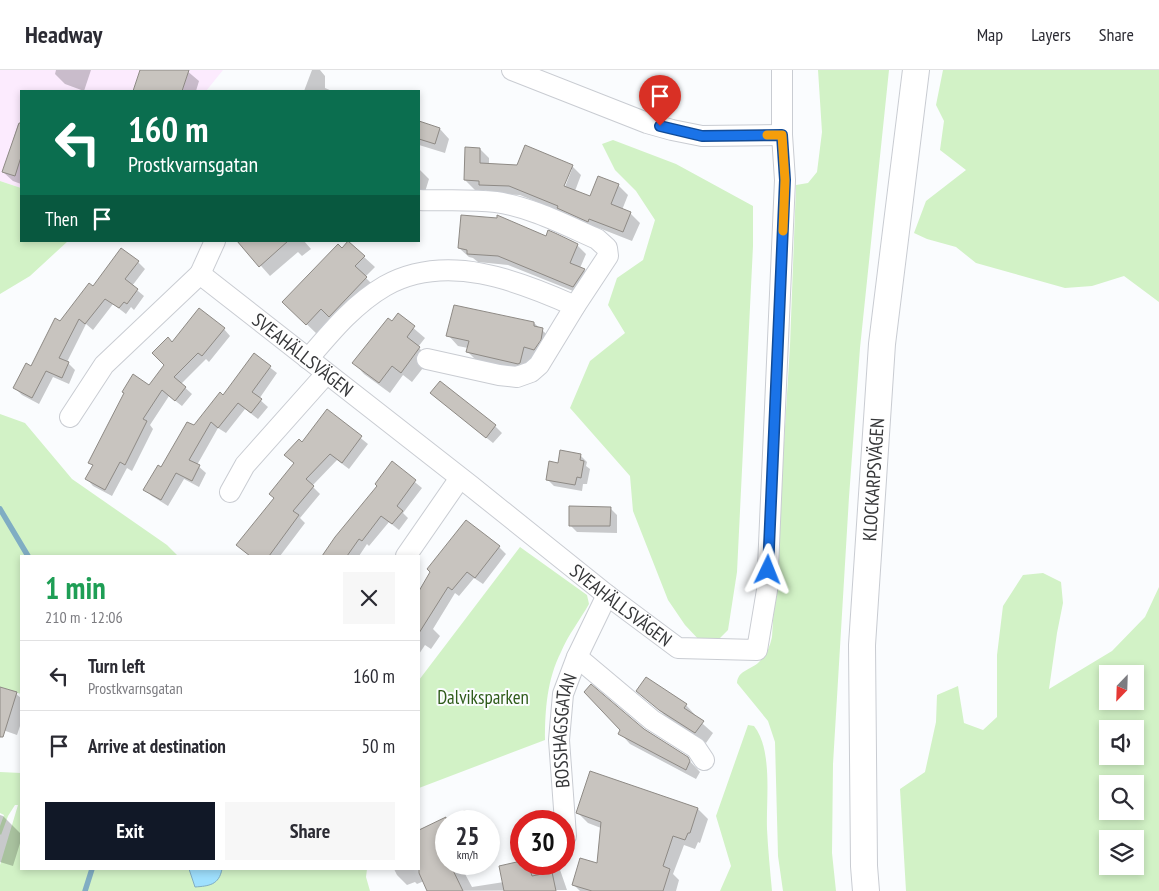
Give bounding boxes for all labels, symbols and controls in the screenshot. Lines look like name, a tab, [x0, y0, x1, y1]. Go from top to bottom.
text: Headway	[25, 19, 102, 50]
text: Map	[977, 23, 1003, 46]
text: Layers	[1031, 23, 1071, 46]
text: Share	[1099, 23, 1134, 46]
pin	[639, 75, 681, 126]
icon: arrive	[646, 82, 674, 110]
text: 160 m	[128, 106, 209, 152]
icon: left	[45, 110, 110, 175]
text: Prostkvarnsgatan	[128, 150, 258, 178]
icon: arrive	[88, 205, 116, 233]
text: Then	[45, 207, 78, 231]
street label: SVEAHÄLLSVÄGEN	[248, 308, 358, 401]
street label: KLOCKARPSVÄGEN	[857, 417, 889, 542]
position arrow	[741, 543, 793, 595]
street label: SVEAHÄLLSVÄGEN	[565, 558, 677, 651]
text: 1 min	[45, 568, 106, 607]
button: close	[343, 572, 395, 624]
text: 210 m · 12:06	[45, 607, 123, 627]
text: Turn left	[88, 654, 145, 678]
icon: left	[45, 662, 73, 690]
text: 160 m	[353, 664, 395, 688]
north arrow	[1099, 665, 1144, 710]
map controls	[1099, 665, 1144, 875]
street label: BOSSHAGSGATAN	[547, 670, 582, 789]
text: Prostkvarnsgatan	[88, 678, 183, 698]
park label: Dalviksparken	[437, 685, 529, 709]
button: sound	[1099, 720, 1144, 765]
icon: arrive	[45, 732, 73, 760]
text: Arrive at destination	[88, 734, 226, 758]
text: 50 m	[362, 734, 395, 758]
button: search	[1099, 775, 1144, 820]
button: Exit	[45, 802, 215, 860]
button: Share	[225, 802, 395, 860]
speed limit sign: 30	[510, 810, 575, 875]
text: 25	[456, 820, 479, 852]
button: layers	[1099, 830, 1144, 875]
text: km/h	[457, 847, 478, 862]

